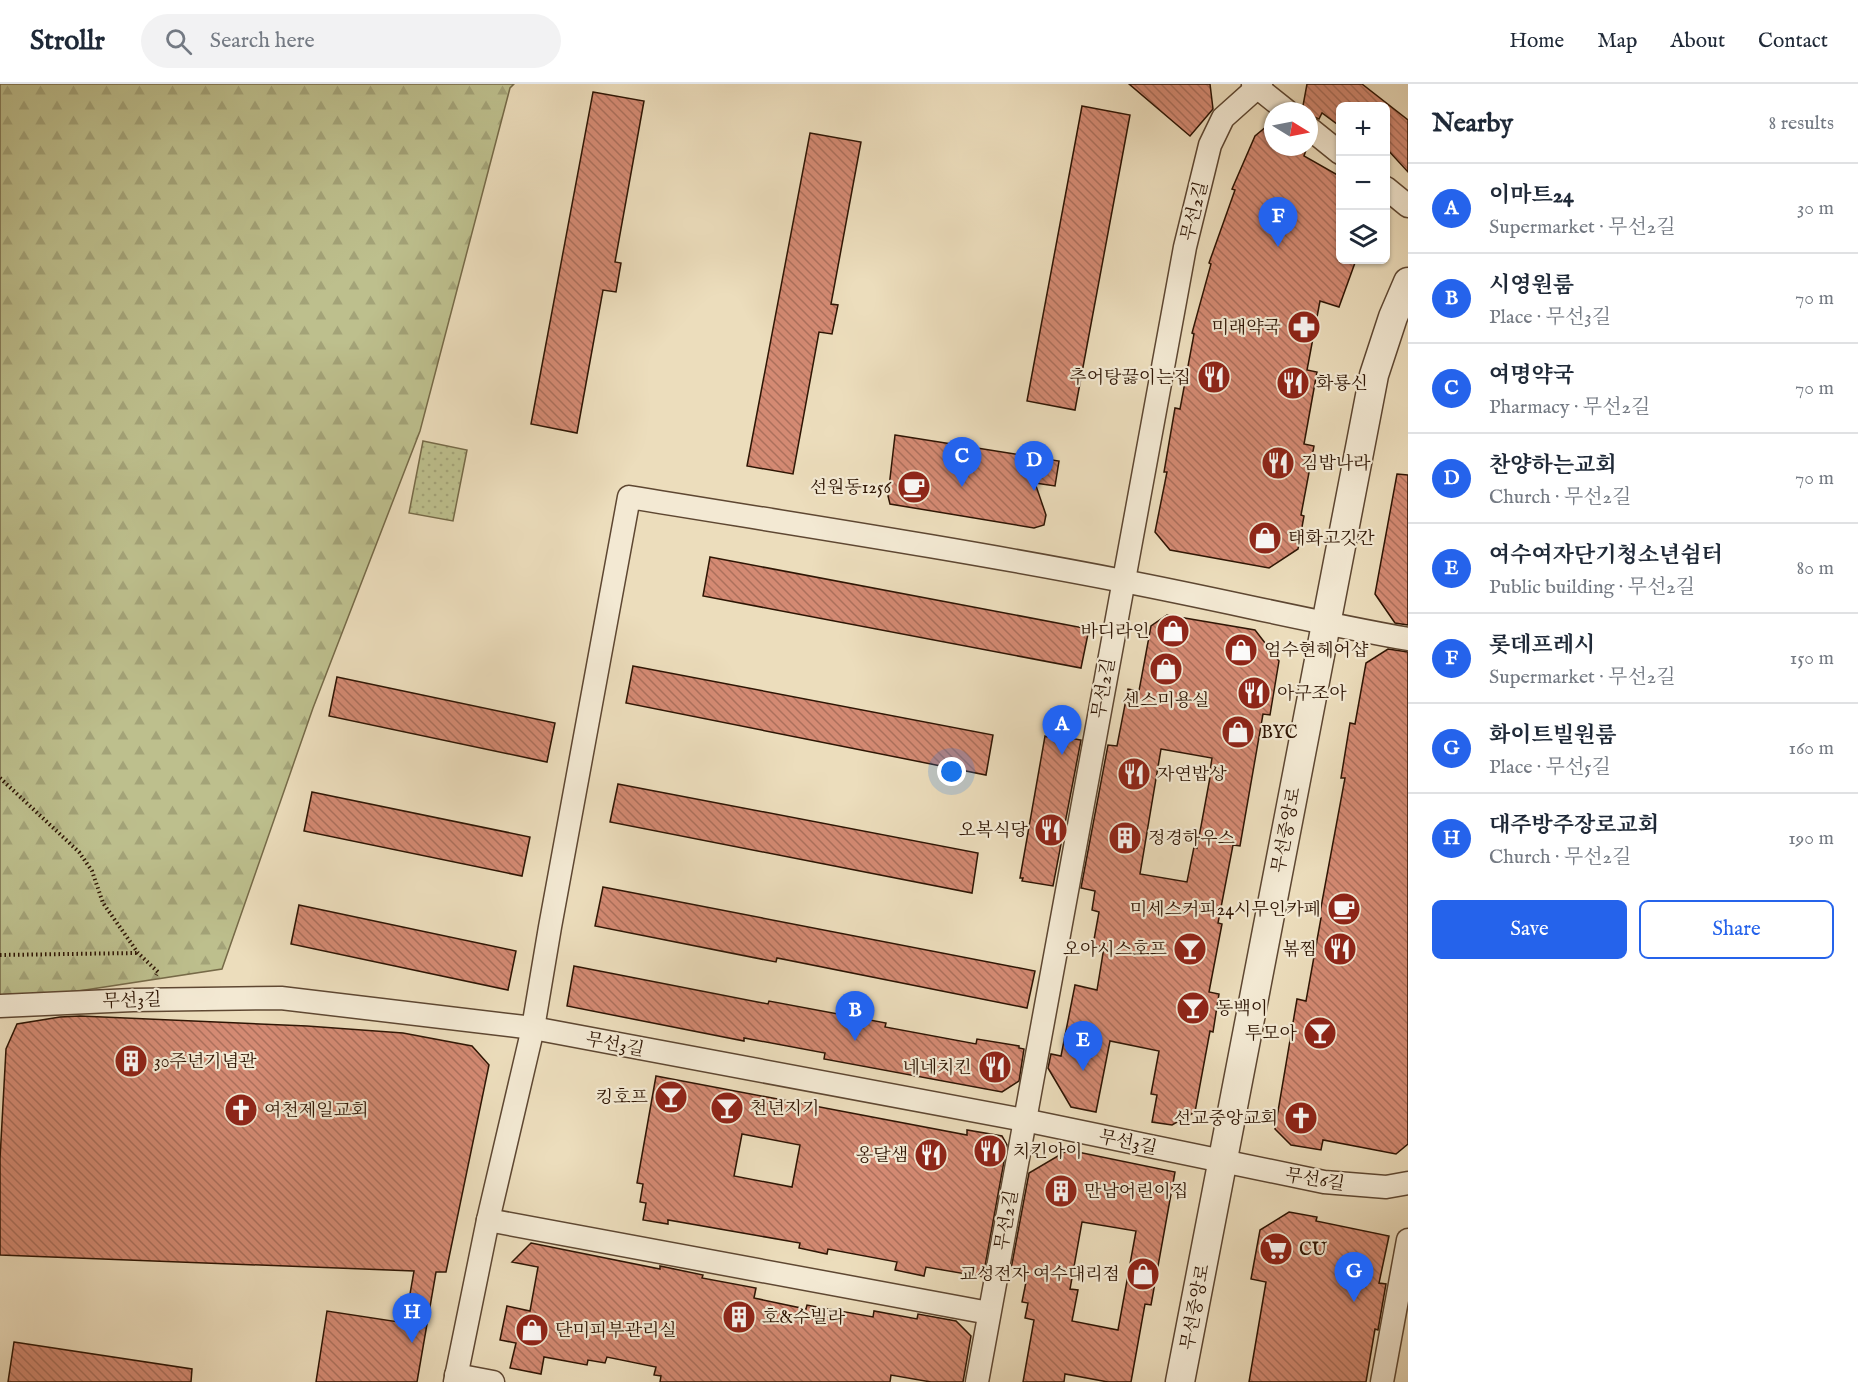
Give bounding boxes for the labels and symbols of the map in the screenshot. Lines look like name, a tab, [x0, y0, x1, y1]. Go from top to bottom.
north arrow	[1264, 102, 1318, 156]
street label: 무선2길	[1177, 179, 1214, 244]
pin: F	[1258, 198, 1298, 247]
pharmacy icon: 미래약국	[1286, 309, 1322, 345]
place label: 미래약국	[1211, 317, 1281, 340]
restaurant icon: 추어탕끓이는집	[1196, 359, 1232, 395]
restaurant icon: 화룡신	[1275, 365, 1311, 401]
place label: 추어탕끓이는집	[1069, 367, 1191, 390]
place label: 화룡신	[1316, 373, 1368, 396]
pin: C	[942, 438, 982, 487]
pin: D	[1014, 442, 1054, 491]
restaurant icon: 김밥나라	[1260, 445, 1296, 481]
place label: 김밥나라	[1301, 453, 1371, 476]
cafe icon: 선원동1256	[896, 469, 932, 505]
place label: 선원동1256	[810, 477, 891, 500]
shop icon: 태화고깃간	[1247, 520, 1283, 556]
place label: 태화고깃간	[1288, 528, 1376, 551]
shop icon: 바디라인	[1155, 613, 1191, 649]
place label: 바디라인	[1080, 621, 1150, 644]
shop icon: 엄수현헤어샵	[1223, 632, 1259, 668]
place label: 엄수현헤어샵	[1264, 640, 1369, 663]
shop icon: 센스미용실	[1148, 651, 1184, 687]
street label: 무선2길	[1088, 656, 1121, 720]
restaurant icon: 아구조아	[1236, 675, 1272, 711]
place label: 아구조아	[1277, 683, 1347, 706]
place label: 센스미용실	[1123, 690, 1209, 713]
pin: A	[1042, 706, 1082, 755]
shop icon: BYC	[1220, 714, 1256, 750]
place label: BYC	[1261, 722, 1298, 745]
restaurant icon: 자연밥상	[1116, 756, 1152, 792]
your location	[937, 757, 966, 786]
place label: 자연밥상	[1157, 764, 1227, 787]
street label: 무선중앙로	[1268, 785, 1307, 875]
restaurant icon: 오복식당	[1033, 812, 1069, 848]
place label: 오복식당	[958, 820, 1029, 843]
building icon: 정경하우스	[1107, 820, 1143, 856]
place label: 정경하우스	[1148, 828, 1236, 851]
cafe icon: 미세스커피24시무인카페	[1326, 891, 1362, 927]
place label: 미세스커피24시무인카페	[1130, 899, 1321, 922]
bar icon: 오아시스호프	[1172, 931, 1208, 967]
restaurant icon: 볶찜	[1322, 931, 1358, 967]
place label: 오아시스호프	[1063, 939, 1168, 962]
place label: 볶찜	[1282, 939, 1317, 962]
street label: 무선3길	[102, 989, 162, 1014]
bar icon: 동백이	[1175, 990, 1211, 1026]
pin: B	[836, 992, 874, 1041]
place label: 동백이	[1216, 998, 1268, 1021]
bar icon: 투모아	[1302, 1015, 1338, 1051]
pin: E	[1064, 1022, 1102, 1071]
place label: 투모아	[1245, 1023, 1298, 1046]
street label: 무선3길	[584, 1029, 646, 1062]
building icon: 30주년기념관	[113, 1043, 149, 1079]
restaurant icon: 네네치킨	[977, 1049, 1013, 1085]
place label: 30주년기념관	[154, 1051, 257, 1074]
place label: 네네치킨	[902, 1057, 972, 1080]
bar icon: 킹호프	[653, 1079, 689, 1115]
place label: 킹호프	[596, 1087, 649, 1110]
bar icon: 천년지기	[709, 1090, 745, 1126]
church icon: 여천제일교회	[223, 1092, 259, 1128]
place label: 천년지기	[750, 1098, 820, 1121]
place label: 여천제일교회	[264, 1100, 368, 1123]
church icon: 선교중앙교회	[1283, 1100, 1319, 1136]
place label: 선교중앙교회	[1174, 1108, 1278, 1131]
street label: 무선3길	[1096, 1126, 1159, 1161]
restaurant icon: 치킨아이	[972, 1133, 1008, 1169]
restaurant icon: 옹달샘	[913, 1137, 949, 1173]
place label: 치킨아이	[1013, 1141, 1083, 1164]
place label: 옹달샘	[856, 1145, 908, 1168]
street label: 무선6길	[1283, 1164, 1346, 1197]
building icon: 만남어린이집	[1043, 1173, 1079, 1209]
place label: 만남어린이집	[1084, 1181, 1188, 1204]
street label: 무선2길	[991, 1188, 1024, 1252]
supermarket icon: CU	[1258, 1231, 1294, 1267]
place label: CU	[1299, 1239, 1328, 1262]
pin: G	[1334, 1252, 1374, 1302]
shop icon: 교성전자 여수대리점	[1125, 1256, 1161, 1292]
street label: 무선중앙로	[1177, 1262, 1216, 1352]
place label: 교성전자 여수대리점	[960, 1264, 1120, 1287]
pin: H	[392, 1294, 432, 1343]
building icon: 호&수빌라	[721, 1299, 757, 1335]
place label: 호&수빌라	[762, 1307, 846, 1330]
shop icon: 단미피부관리실	[514, 1312, 550, 1348]
place label: 단미피부관리실	[555, 1320, 677, 1343]

